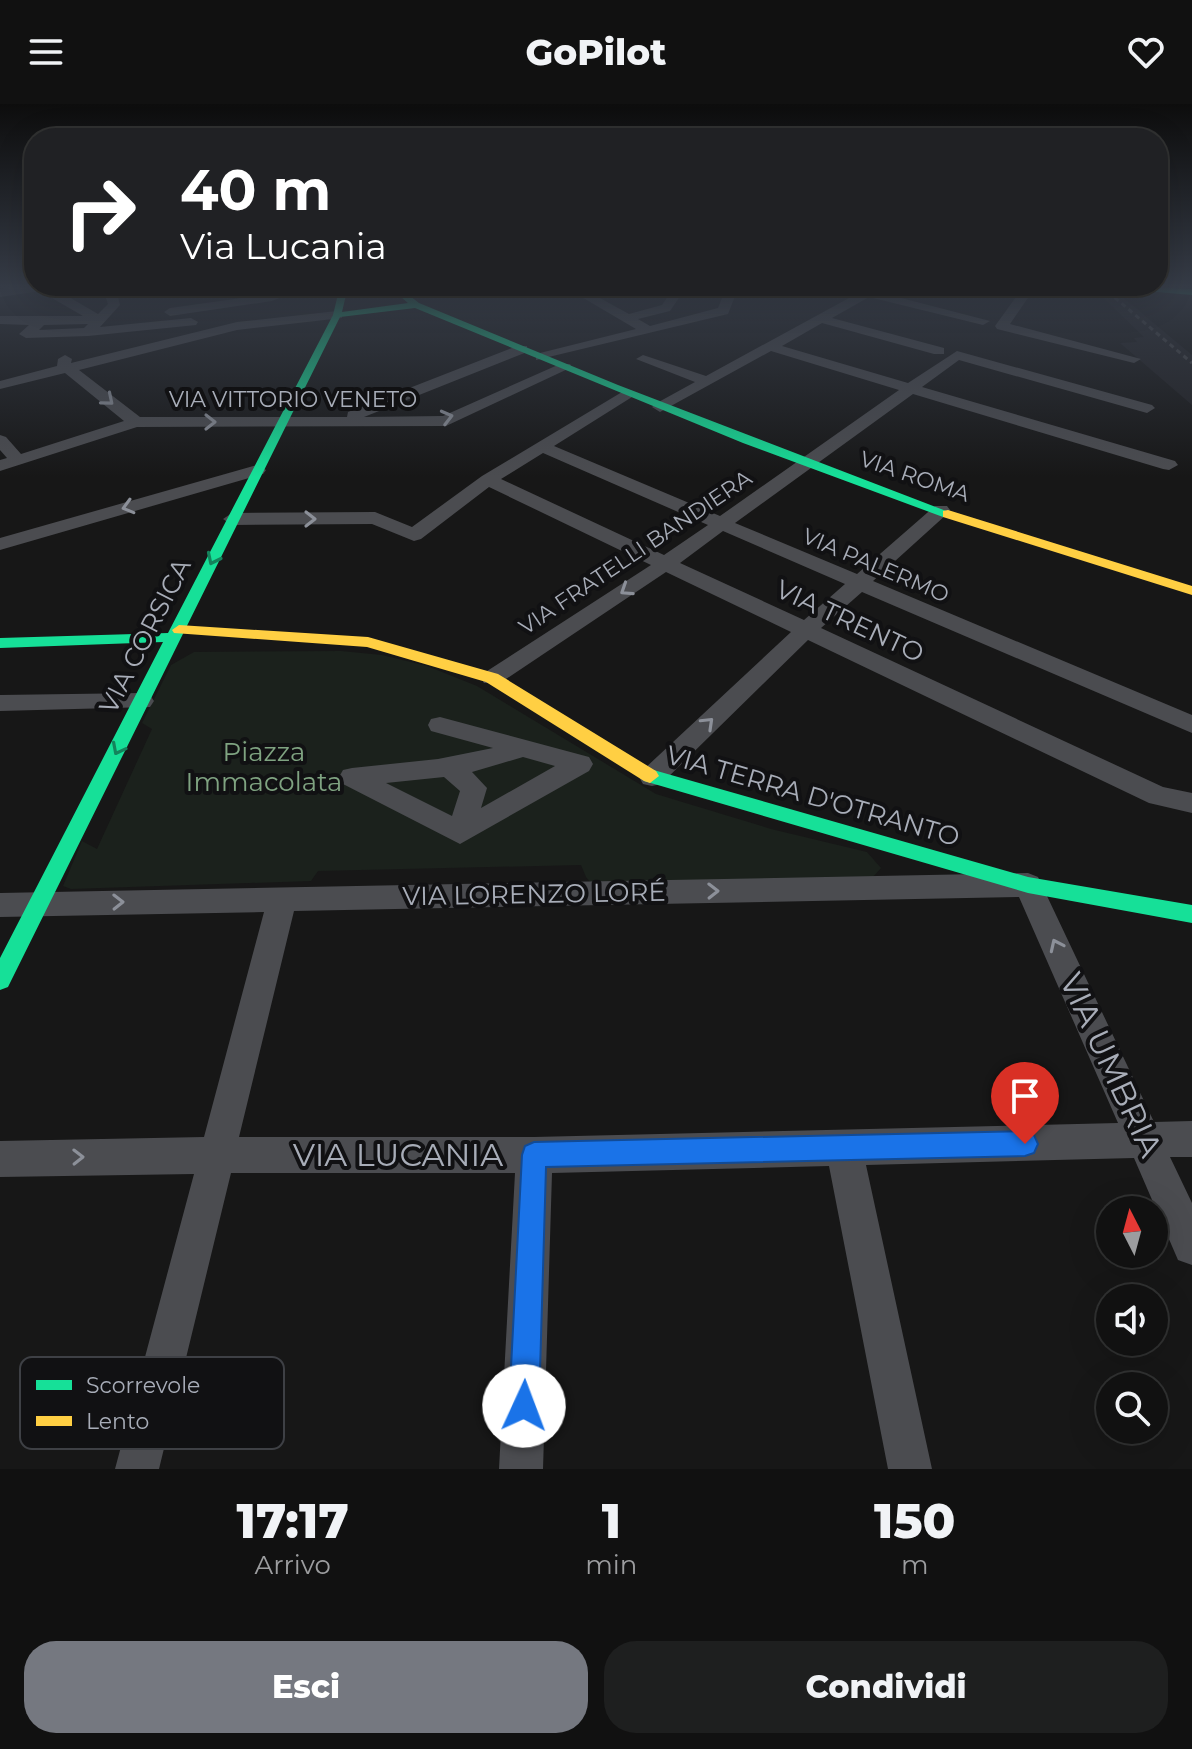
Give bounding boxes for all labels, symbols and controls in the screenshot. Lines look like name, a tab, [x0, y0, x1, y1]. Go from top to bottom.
icon: menu	[24, 30, 68, 74]
text: GoPilot	[526, 30, 666, 74]
icon: heart	[1124, 30, 1168, 74]
text: 40 m	[180, 156, 331, 224]
icon: right	[48, 160, 152, 264]
text: Via Lucania	[180, 224, 387, 268]
street label: VIA VITTORIO VENETO	[169, 386, 417, 413]
one-way arrow	[99, 390, 114, 405]
one-way arrow	[440, 410, 454, 427]
one-way arrow	[204, 413, 217, 431]
street label: VIA ROMA	[856, 445, 974, 508]
street label: VIA FRATELLI BANDIERA	[514, 464, 757, 641]
one-way arrow	[121, 498, 135, 514]
one-way arrow	[304, 510, 317, 528]
street label: VIA PALERMO	[798, 522, 953, 609]
one-way arrow	[207, 551, 223, 566]
street label: VIA CORSICA	[92, 553, 198, 719]
street label: VIA TRENTO	[771, 573, 929, 669]
one-way arrow	[620, 580, 635, 595]
one-way arrow	[699, 718, 713, 733]
park label: Piazza Immacolata	[186, 736, 342, 798]
street label: VIA TERRA D'OTRANTO	[663, 739, 963, 853]
one-way arrow	[112, 740, 128, 755]
street label: VIA LORENZO LORÉ	[402, 876, 666, 912]
one-way arrow	[707, 882, 720, 899]
one-way arrow	[112, 894, 125, 911]
one-way arrow	[1050, 939, 1066, 954]
street label: VIA UMBRIA	[1052, 967, 1171, 1163]
pin	[991, 1062, 1059, 1144]
icon: arrive	[1003, 1074, 1047, 1118]
street label: VIA LUCANIA	[293, 1135, 503, 1174]
one-way arrow	[72, 1148, 85, 1166]
north arrow	[1096, 1196, 1168, 1268]
map controls	[1096, 1196, 1168, 1444]
button: sound	[1096, 1284, 1168, 1356]
legend	[20, 1357, 284, 1449]
position arrow	[482, 1364, 566, 1448]
text: Scorrevole	[86, 1372, 200, 1399]
button: search	[1096, 1372, 1168, 1444]
text: Lento	[86, 1408, 149, 1435]
text: 17:17	[237, 1492, 349, 1550]
text: 1	[602, 1492, 621, 1550]
text: 150	[874, 1492, 955, 1550]
text: Arrivo	[255, 1549, 331, 1581]
text: min	[585, 1549, 637, 1581]
text: m	[901, 1549, 929, 1581]
button: Esci	[24, 1641, 588, 1733]
button: Condividi	[604, 1641, 1168, 1733]

